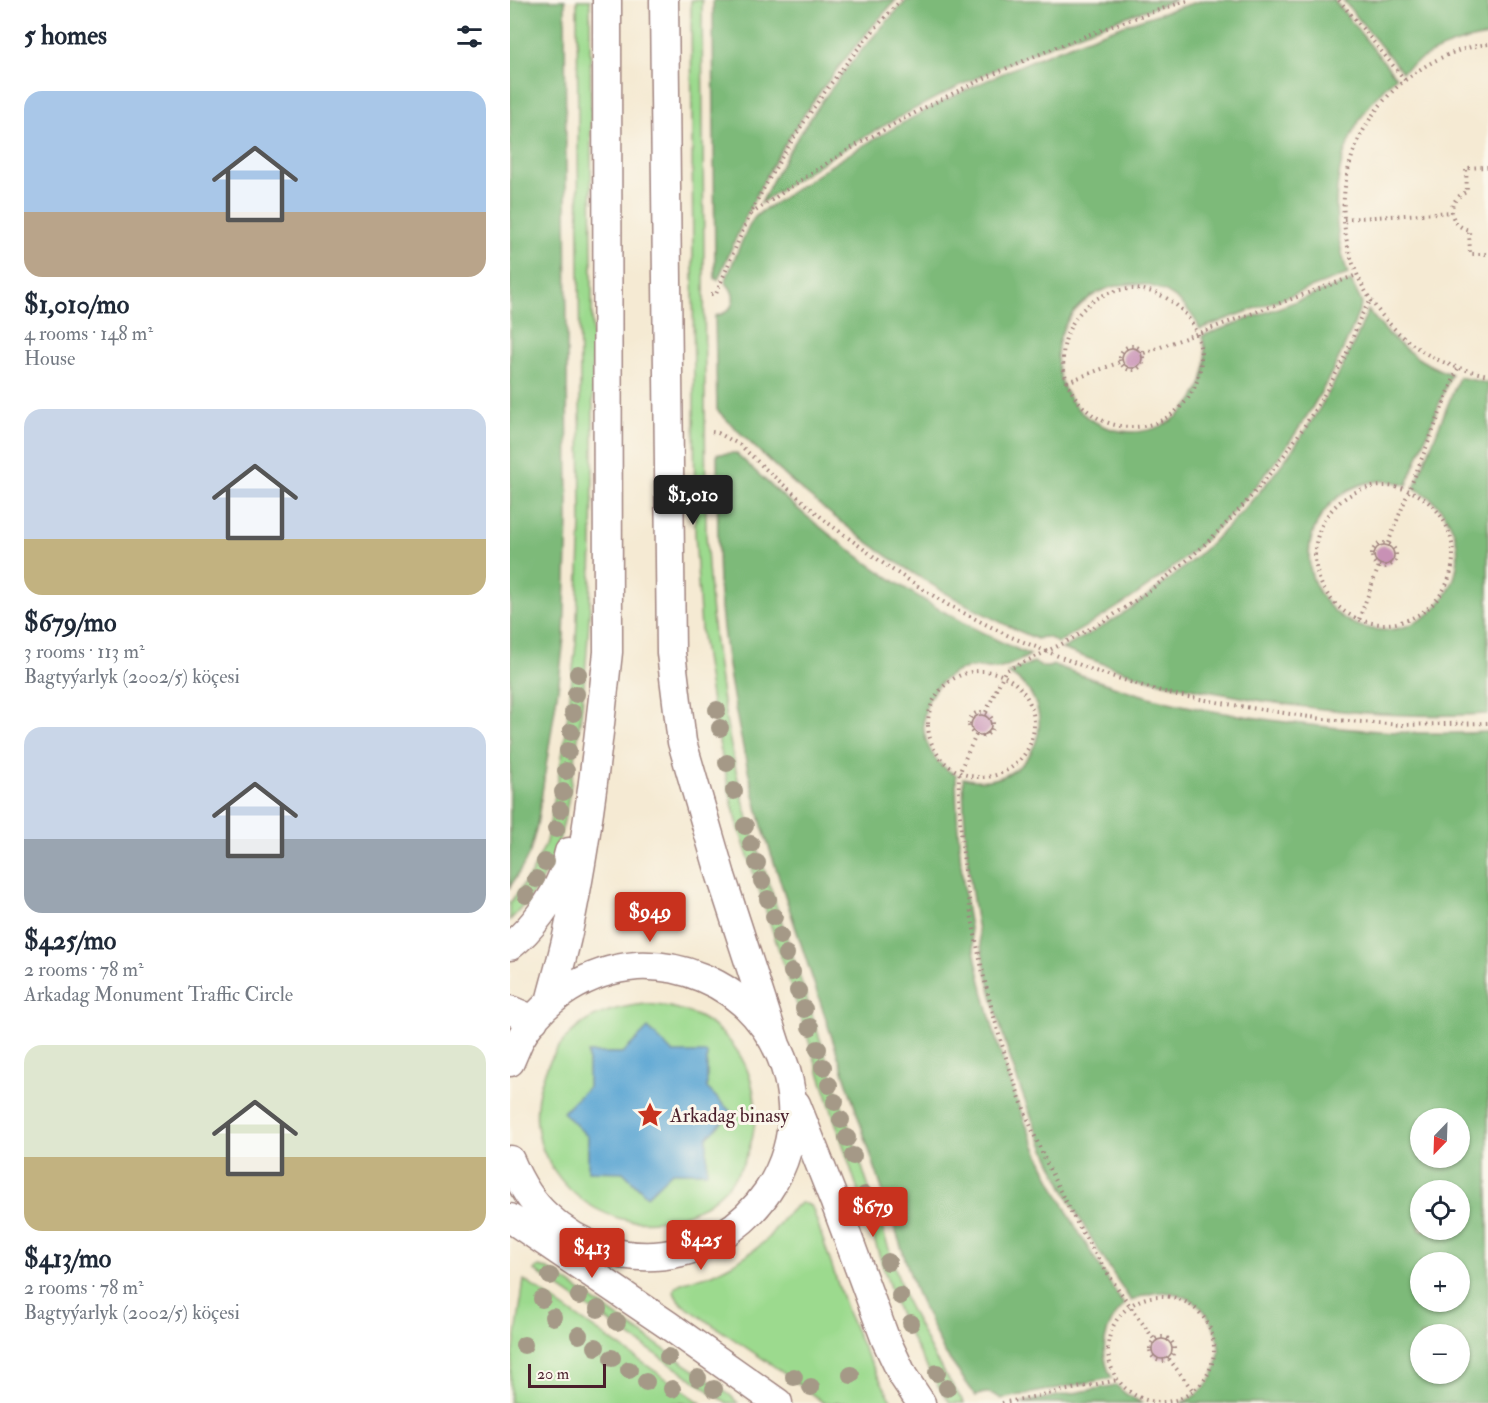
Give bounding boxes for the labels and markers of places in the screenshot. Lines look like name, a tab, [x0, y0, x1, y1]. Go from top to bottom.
pin: $1,010	[644, 475, 742, 526]
pin: $949	[614, 892, 686, 943]
place icon: Arkadag binasy	[635, 1100, 665, 1130]
place label: Arkadag binasy	[669, 1103, 790, 1128]
pin: $679	[837, 1187, 909, 1238]
pin: $425	[665, 1220, 737, 1271]
pin: $413	[556, 1228, 628, 1279]

